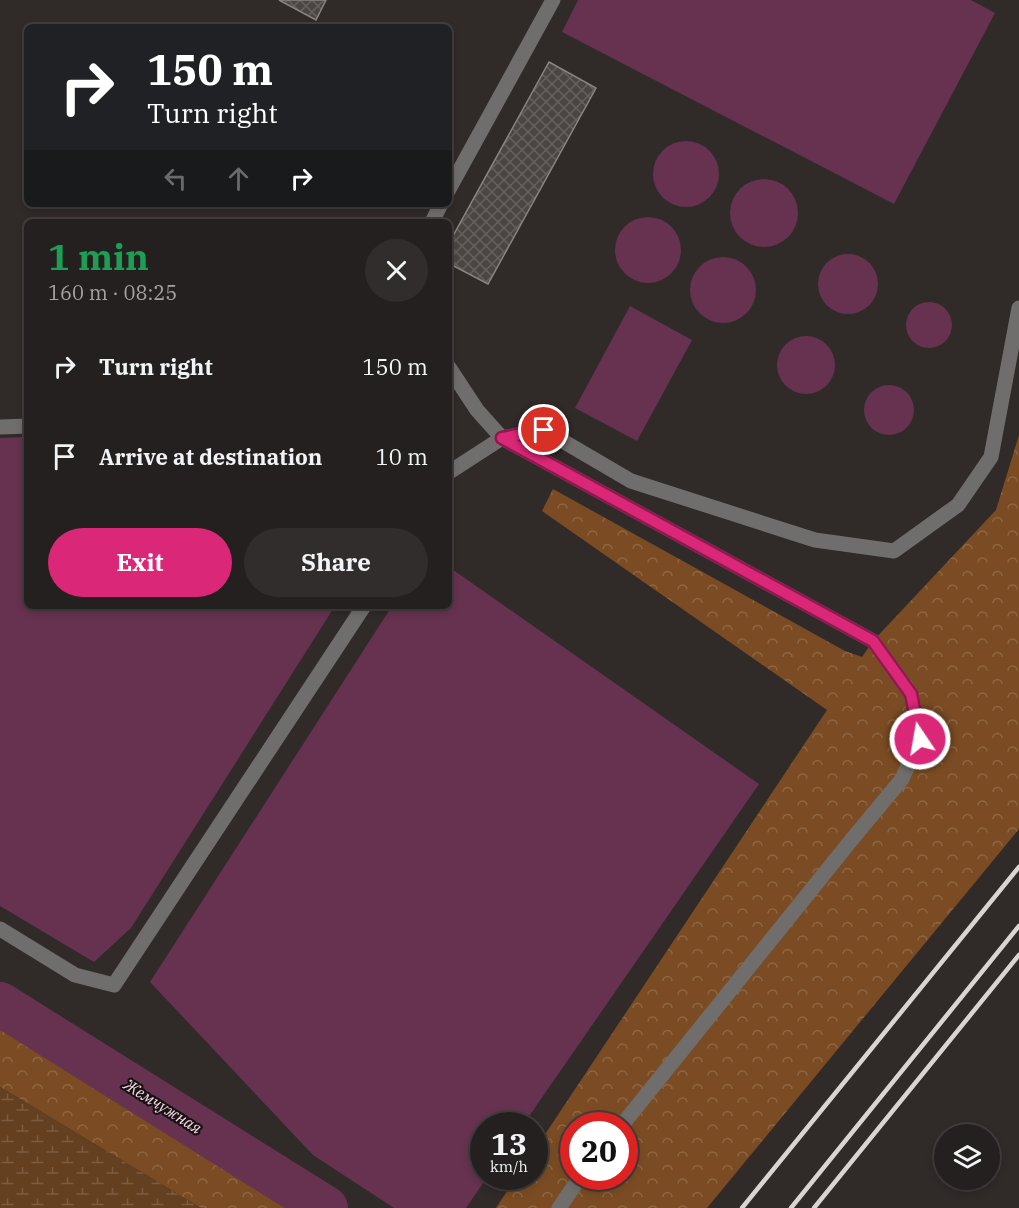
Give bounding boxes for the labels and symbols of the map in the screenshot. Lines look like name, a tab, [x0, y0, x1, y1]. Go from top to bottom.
pin	[518, 404, 569, 455]
position arrow	[888, 707, 952, 771]
water label: Жемчужная	[120, 1074, 206, 1138]
speed limit sign: 20	[560, 1112, 638, 1190]

